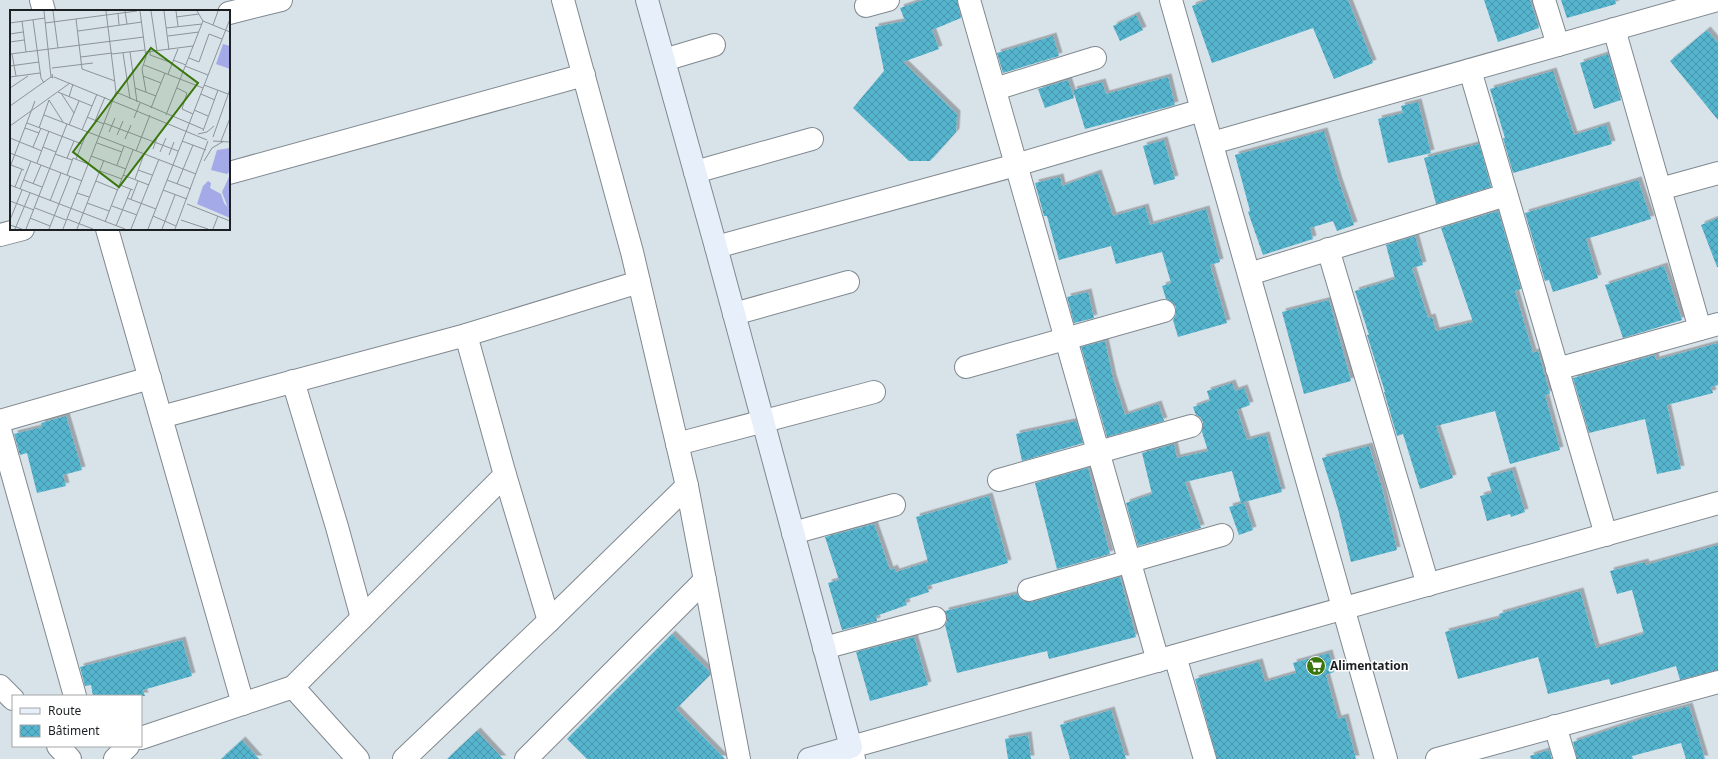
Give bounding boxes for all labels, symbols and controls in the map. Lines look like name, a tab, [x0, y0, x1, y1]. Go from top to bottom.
inset map	[10, 10, 230, 230]
supermarket icon: Alimentation	[1305, 655, 1327, 677]
place label: Alimentation	[1330, 657, 1409, 674]
legend	[12, 695, 142, 747]
text: Route	[48, 702, 81, 719]
text: Bâtiment	[48, 722, 100, 739]

